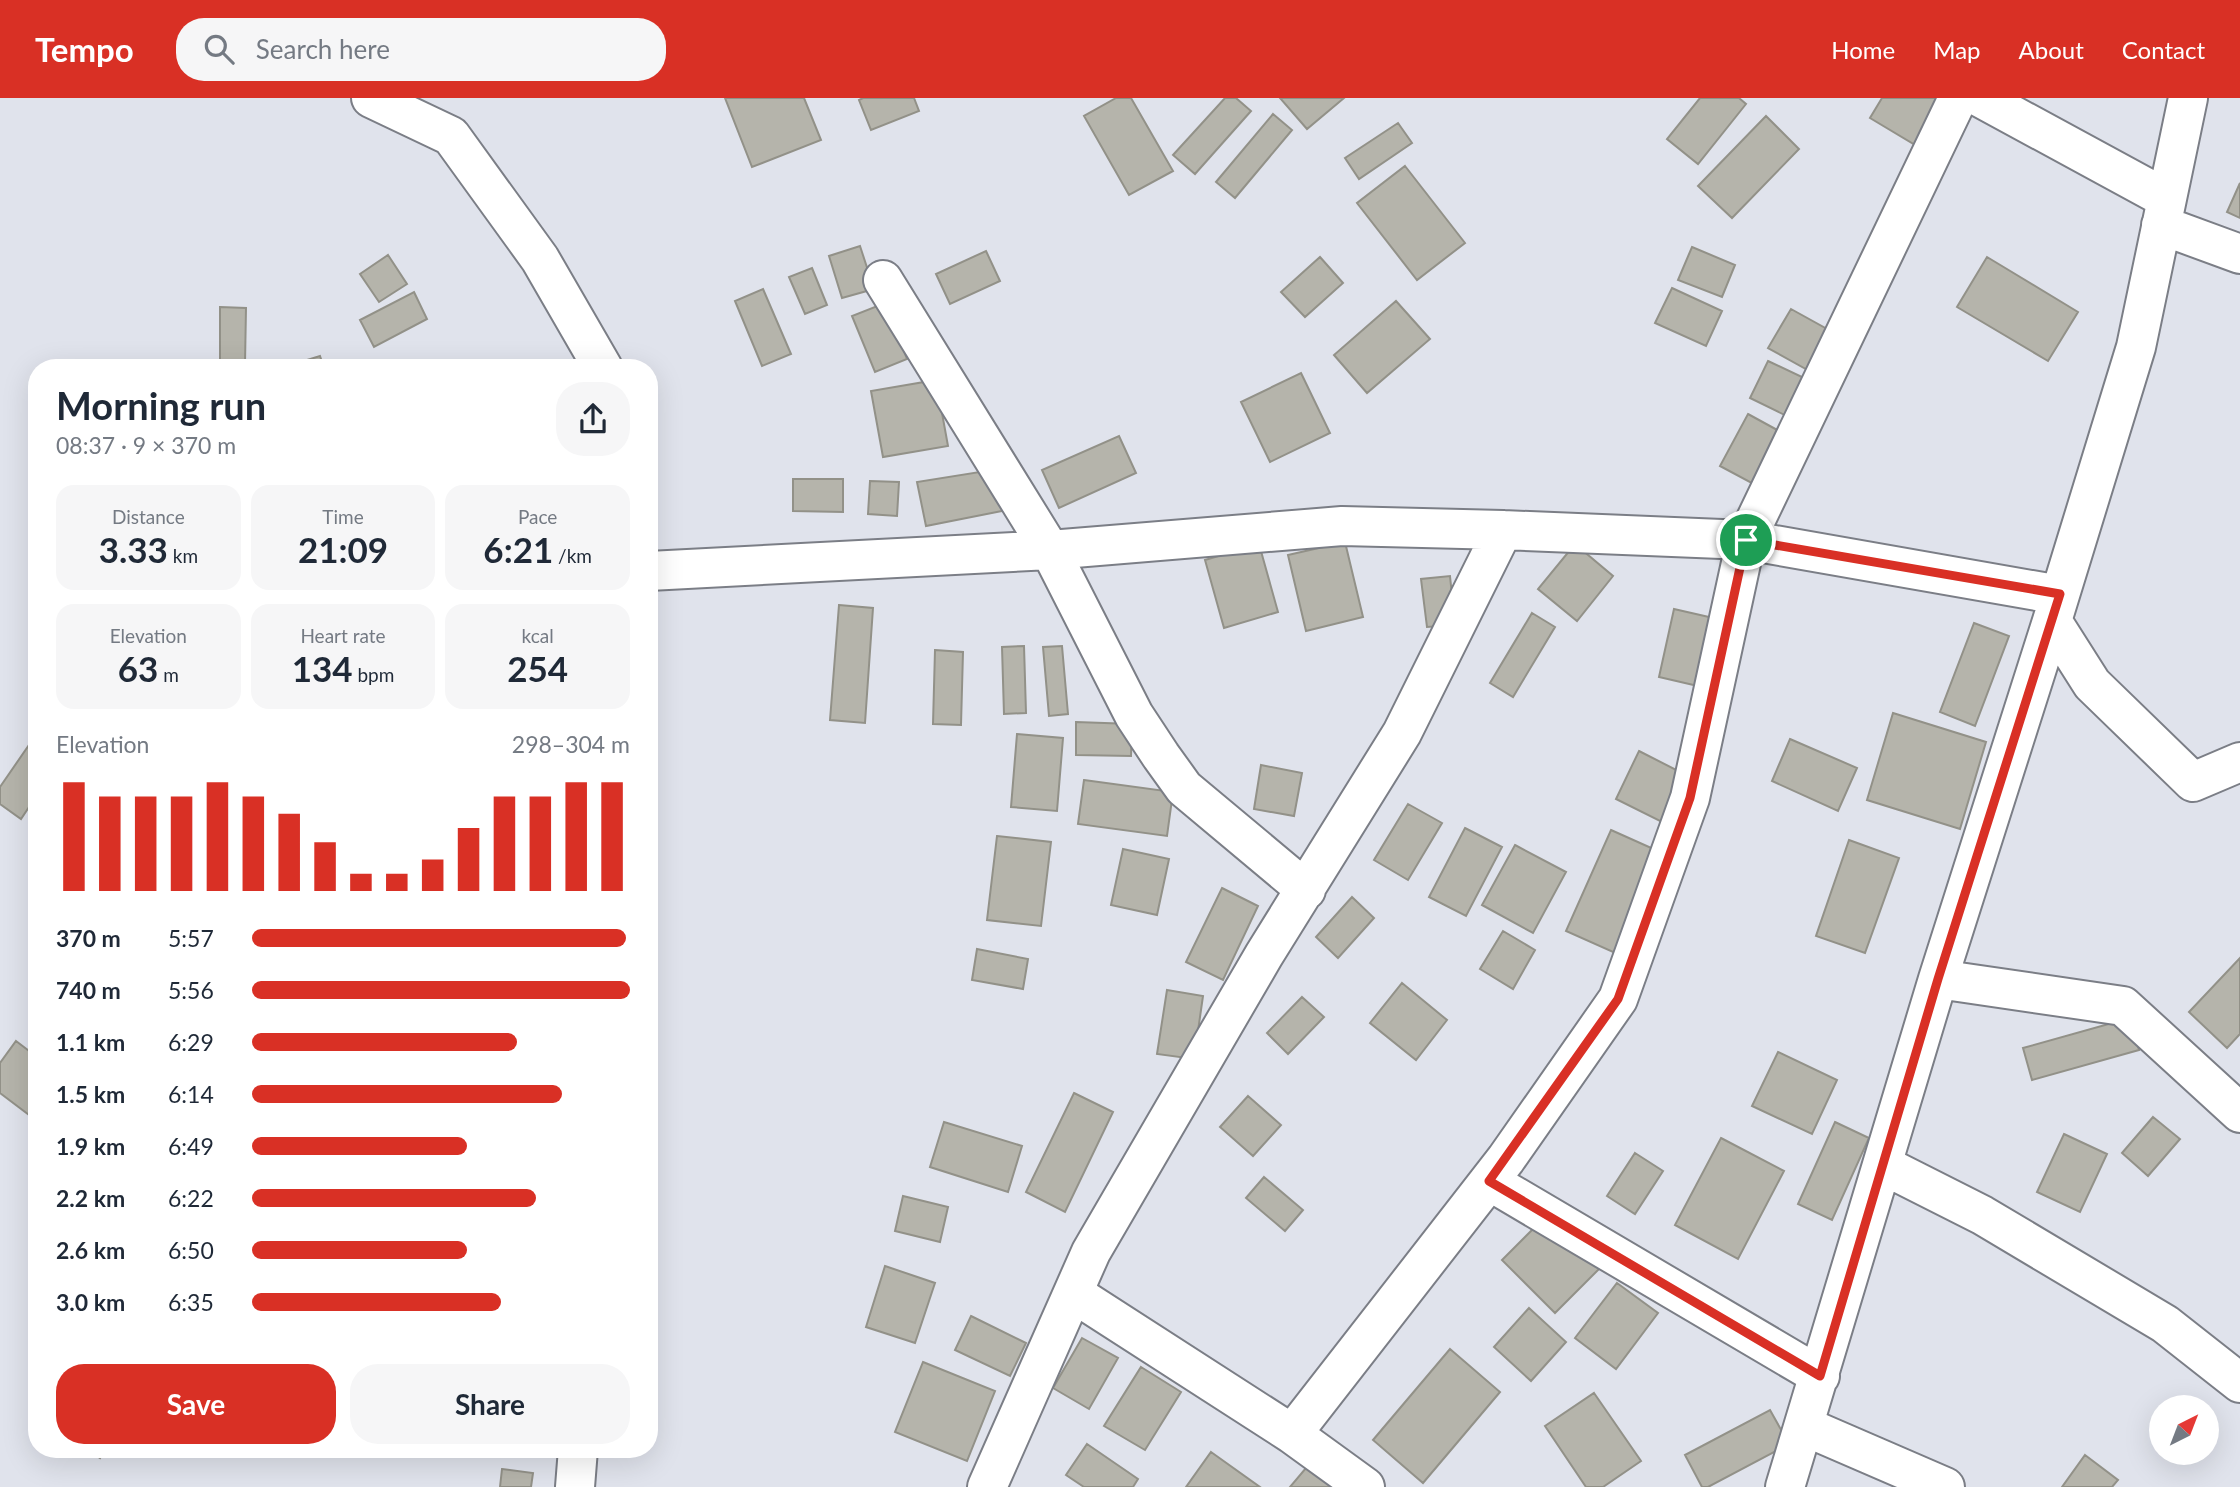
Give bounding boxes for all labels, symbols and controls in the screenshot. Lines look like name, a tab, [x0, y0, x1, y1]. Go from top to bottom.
search box	[176, 18, 666, 81]
text: Tempo	[35, 29, 134, 69]
icon: search	[200, 30, 238, 68]
text: Search here	[256, 33, 390, 65]
text: Home	[1831, 35, 1895, 64]
text: Map	[1933, 35, 1981, 64]
text: About	[2019, 35, 2084, 64]
text: Contact	[2122, 35, 2205, 64]
text: Morning run	[56, 382, 266, 428]
button: share	[556, 382, 630, 456]
text: 08:37 · 9 × 370 m	[56, 431, 236, 459]
text: Distance	[112, 505, 185, 528]
text: Time	[322, 505, 364, 528]
text: Pace	[518, 505, 557, 528]
pin	[1716, 510, 1776, 570]
icon: arrive	[1727, 521, 1765, 559]
text: 3.33	[99, 528, 168, 570]
text: 21:09	[298, 528, 388, 570]
text: 6:21	[483, 528, 553, 570]
text: km	[168, 544, 198, 567]
text: /km	[553, 544, 592, 567]
text: Elevation	[110, 624, 187, 647]
text: Heart rate	[300, 624, 386, 647]
text: kcal	[522, 624, 554, 647]
text: 63	[118, 647, 158, 689]
text: 134	[292, 647, 353, 689]
text: 254	[507, 647, 568, 689]
text: m	[158, 663, 179, 686]
text: bpm	[353, 663, 394, 686]
text: Elevation	[56, 730, 149, 758]
text: 298–304 m	[512, 730, 630, 758]
text: 370 m	[56, 924, 121, 952]
text: 5:57	[168, 924, 214, 952]
text: 740 m	[56, 976, 121, 1004]
text: 5:56	[168, 976, 214, 1004]
text: 1.1 km	[56, 1028, 125, 1056]
text: 6:29	[168, 1028, 214, 1056]
text: 1.5 km	[56, 1080, 125, 1108]
text: 6:14	[168, 1080, 214, 1108]
text: 1.9 km	[56, 1132, 125, 1160]
text: 6:49	[168, 1132, 214, 1160]
text: 2.2 km	[56, 1184, 125, 1212]
text: 6:22	[168, 1184, 214, 1212]
text: 2.6 km	[56, 1236, 125, 1264]
text: 6:50	[168, 1236, 214, 1264]
text: 3.0 km	[56, 1288, 125, 1316]
text: 6:35	[168, 1288, 214, 1316]
button: Save	[56, 1364, 336, 1444]
button: Share	[350, 1364, 630, 1444]
north arrow	[2149, 1395, 2219, 1465]
map controls	[2149, 1395, 2219, 1465]

